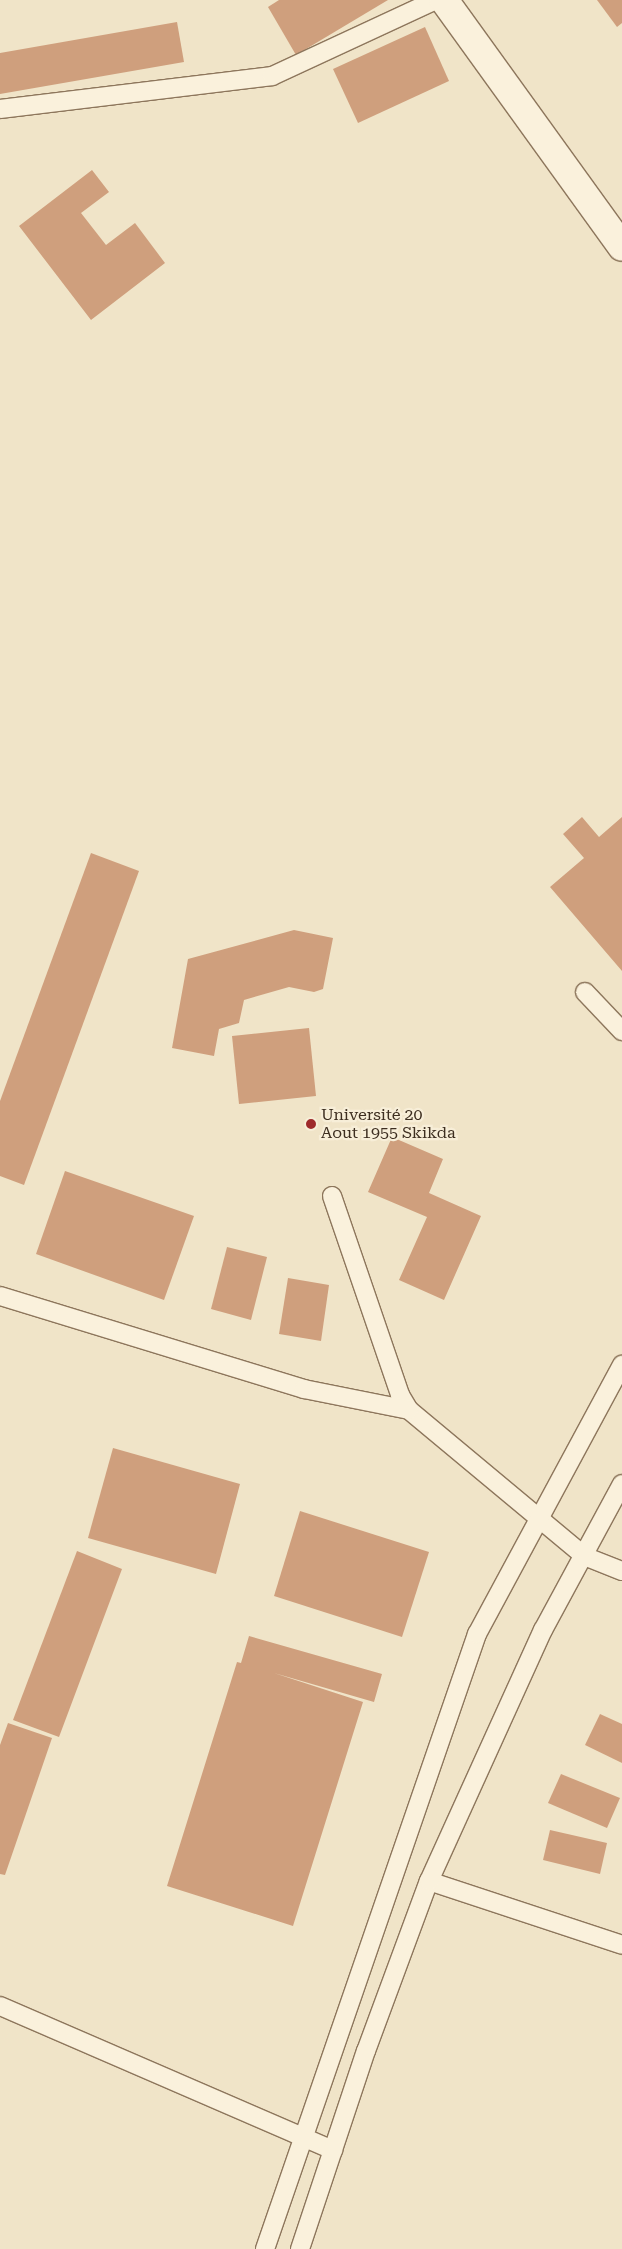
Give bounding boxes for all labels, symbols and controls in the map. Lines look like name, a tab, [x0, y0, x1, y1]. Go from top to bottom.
place label: Université 20 Aout 1955 Skikda	[321, 1105, 456, 1143]
marker: Université 20 Aout 1955 Skikda	[305, 1118, 317, 1130]

